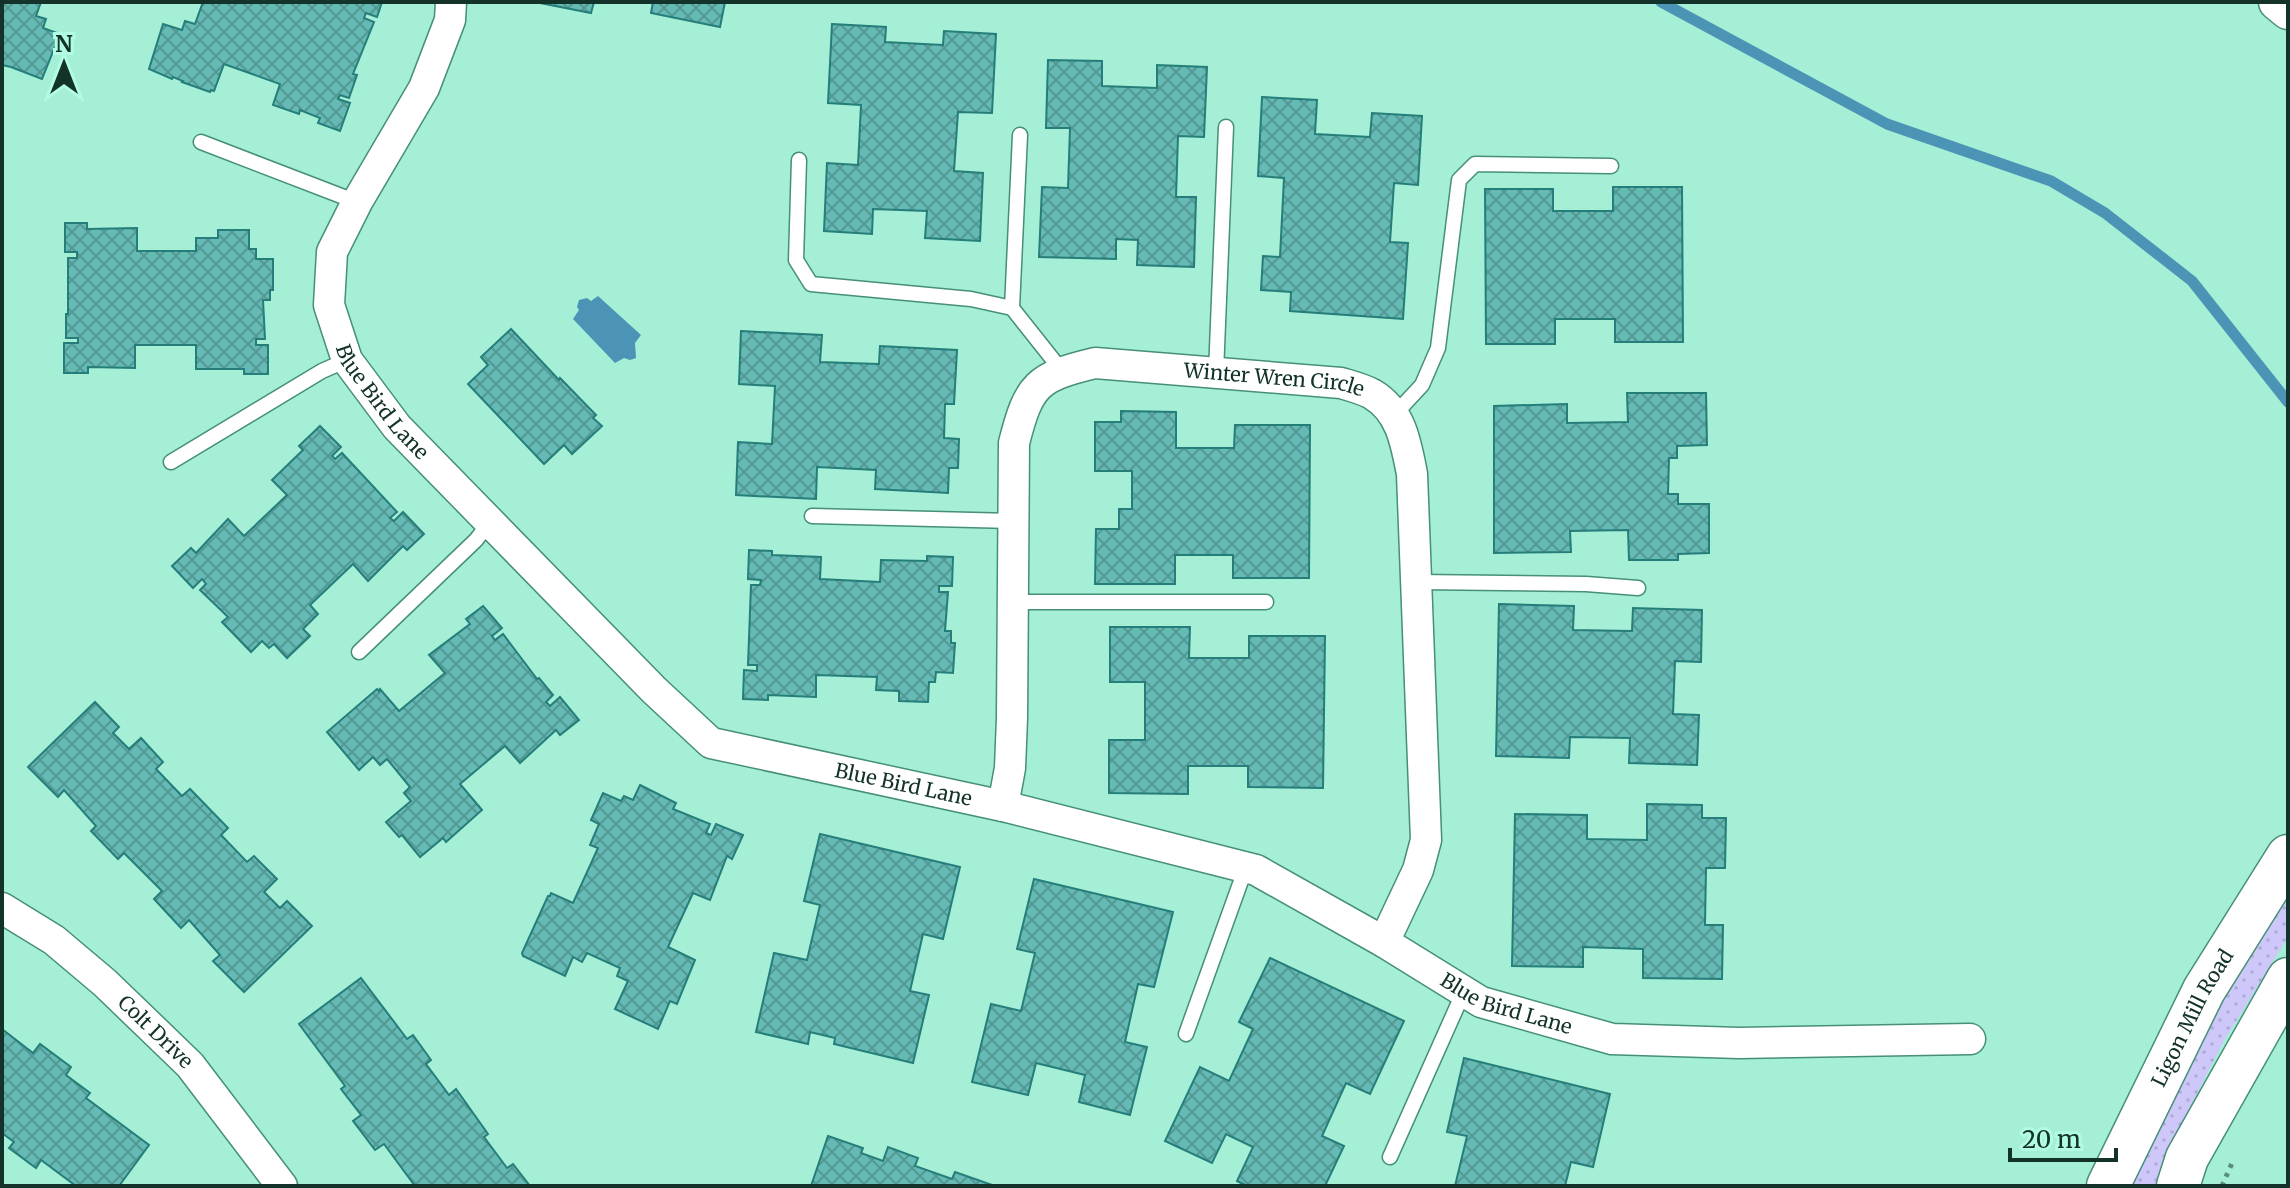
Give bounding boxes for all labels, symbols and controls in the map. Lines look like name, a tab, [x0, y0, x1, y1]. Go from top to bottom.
north arrow	[24, 24, 104, 104]
text: N	[55, 30, 73, 58]
street label: Blue Bird Lane	[331, 341, 434, 464]
street label: Winter Wren Circle	[1182, 357, 1368, 401]
street label: Blue Bird Lane	[833, 757, 974, 811]
street label: Ligon Mill Road	[2146, 944, 2238, 1091]
street label: Blue Bird Lane	[1436, 967, 1575, 1039]
street label: Colt Drive	[113, 989, 199, 1073]
scale bar	[2010, 1112, 2116, 1162]
text: 20 m	[2022, 1124, 2081, 1155]

